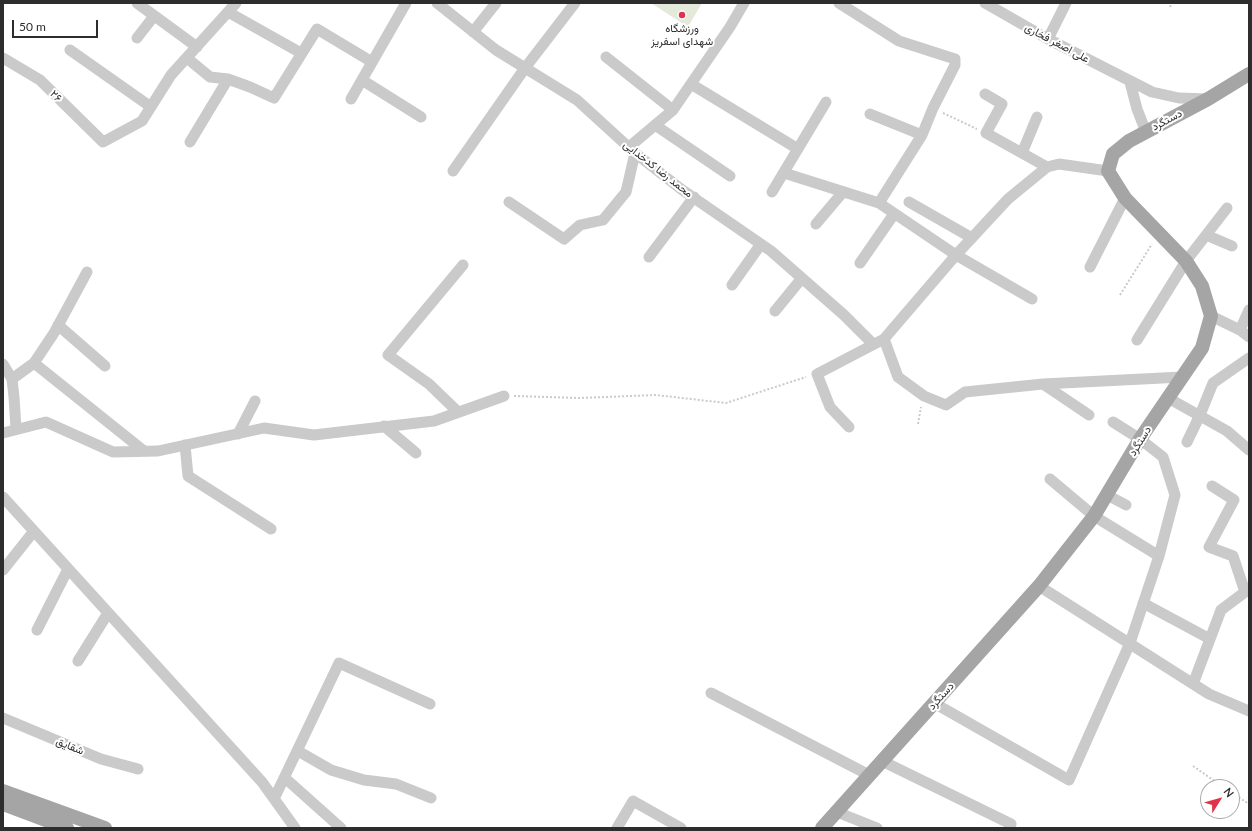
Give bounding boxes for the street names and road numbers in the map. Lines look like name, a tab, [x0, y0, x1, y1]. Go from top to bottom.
street label: علی اصغر فخاری	[1022, 20, 1092, 66]
street label: ۲۶	[47, 87, 65, 105]
street label: دستگرد	[1150, 107, 1184, 133]
street label: محمد رضا کدخدایی	[621, 138, 695, 200]
street label: دستگرد	[1126, 424, 1154, 458]
street label: دستگرد	[925, 680, 957, 712]
street label: شقایق	[54, 734, 86, 758]

